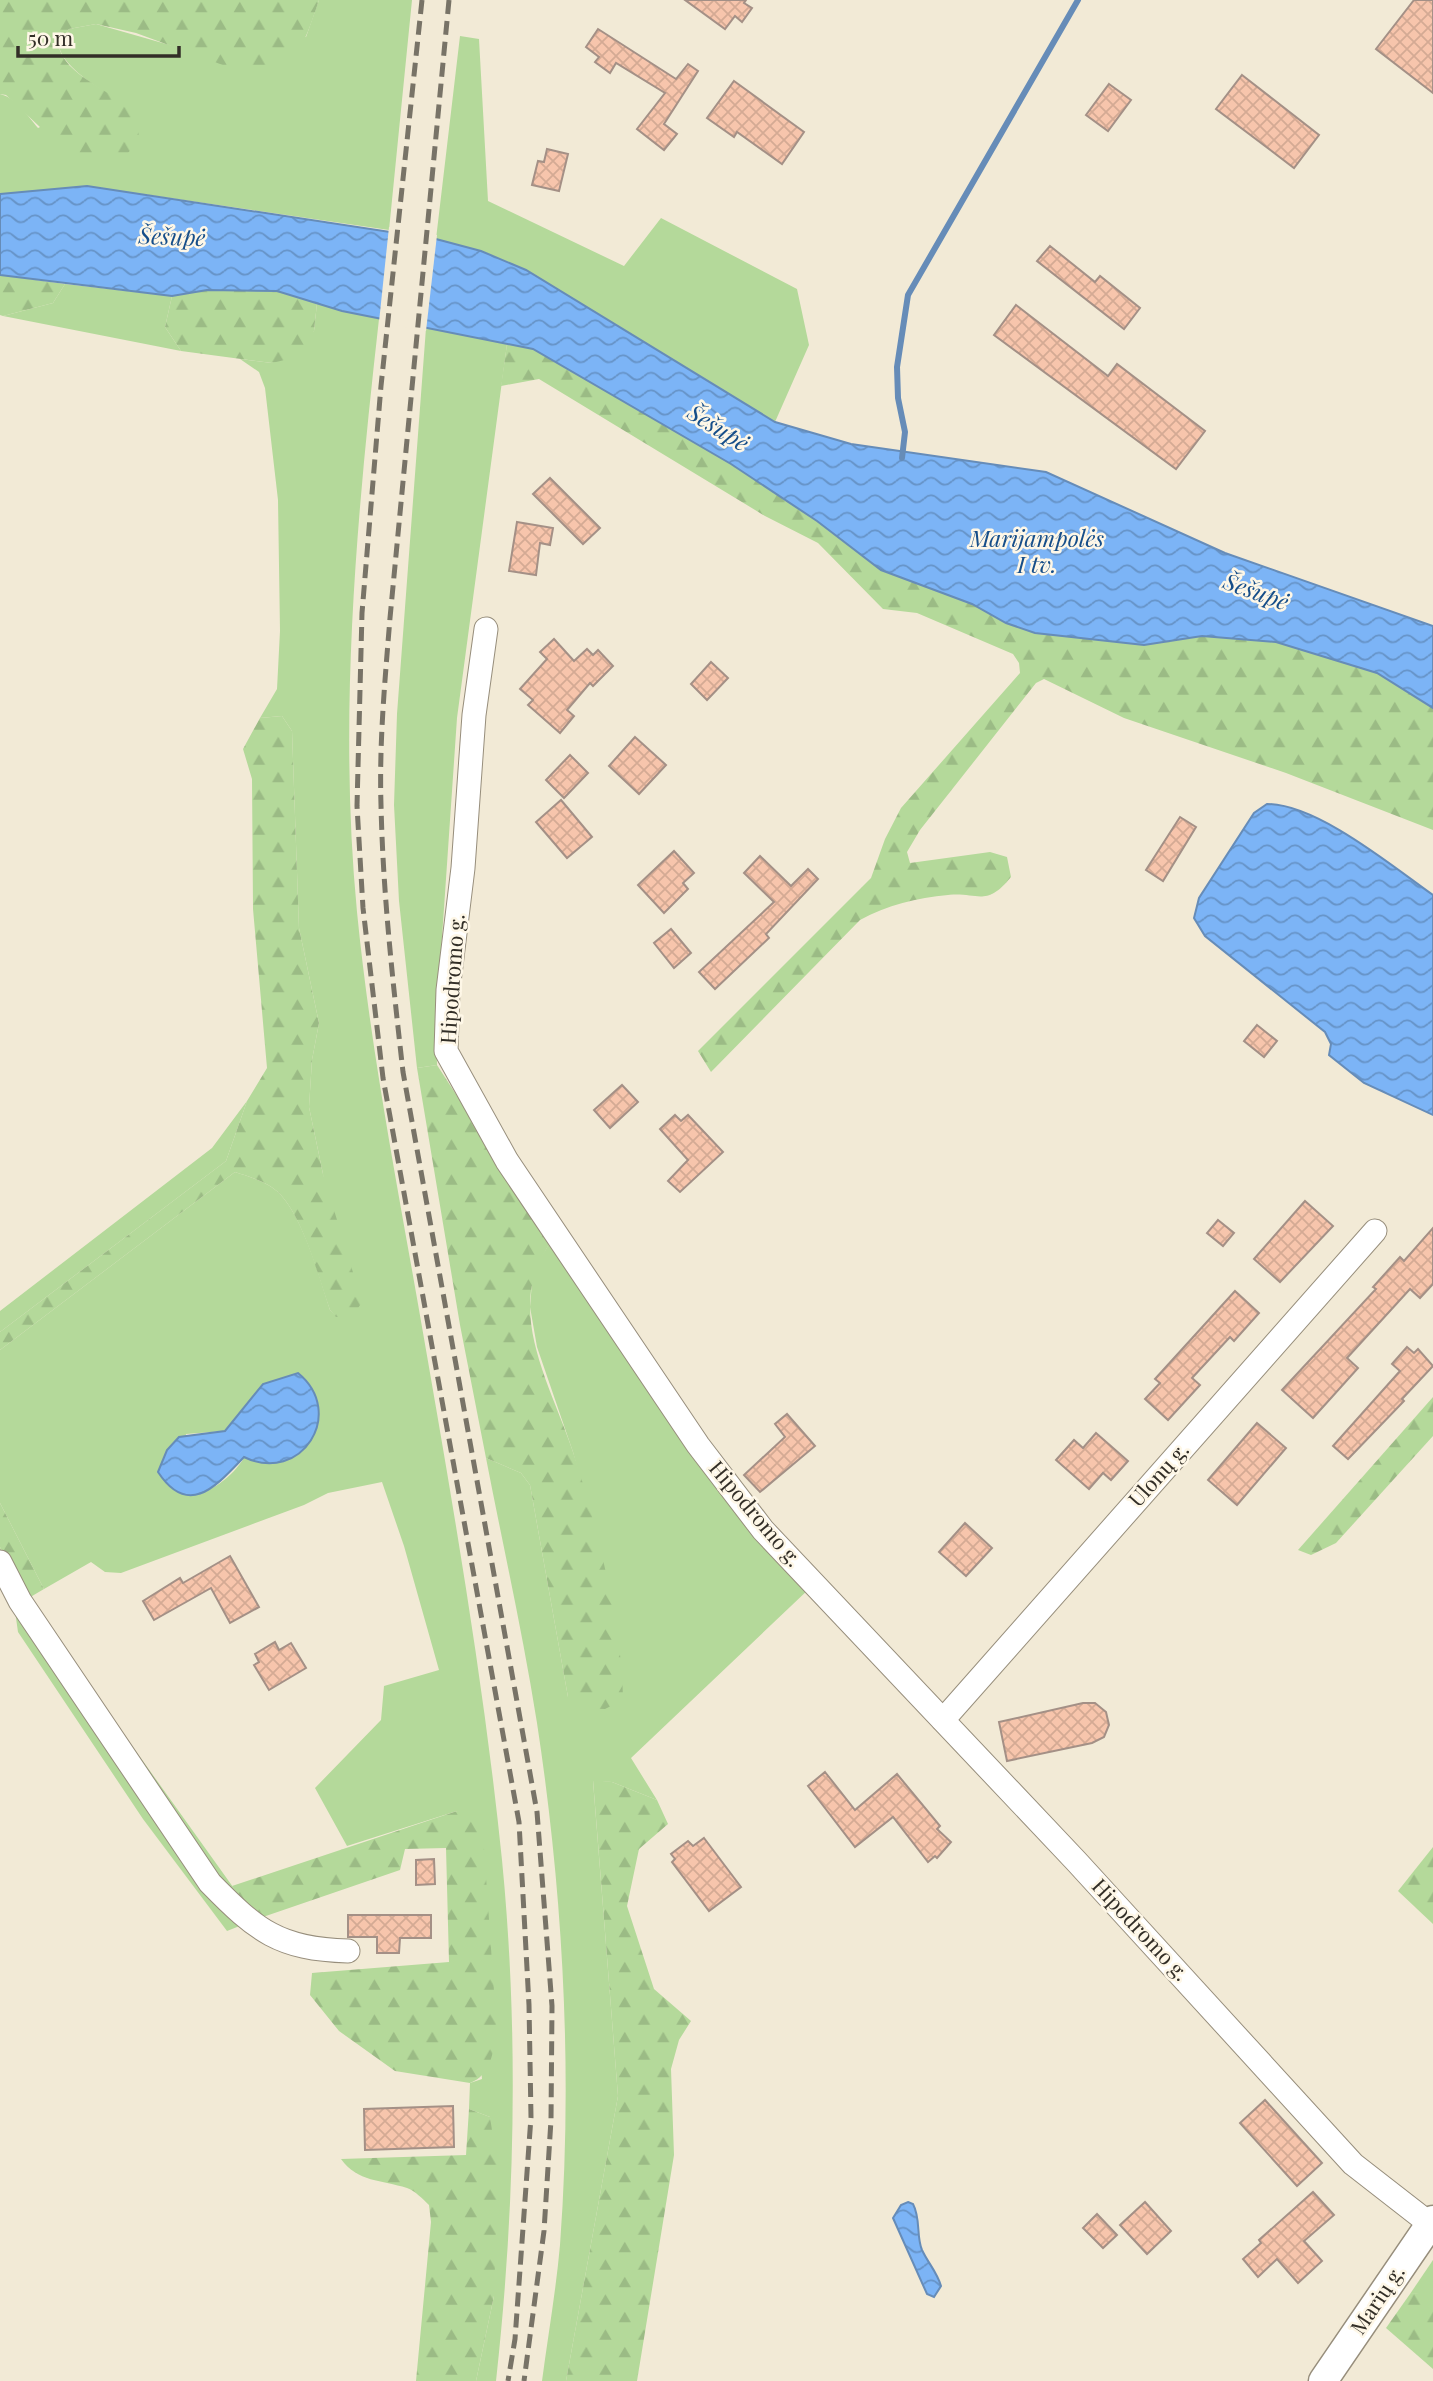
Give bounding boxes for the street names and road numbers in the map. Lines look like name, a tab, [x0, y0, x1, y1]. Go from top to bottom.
street label: Hipodromo g.	[432, 913, 470, 1045]
street label: Ulonų g.	[1121, 1435, 1194, 1512]
street label: Hipodromo g.	[704, 1454, 809, 1572]
street label: Hipodromo g.	[1087, 1871, 1196, 1986]
street label: Marių g.	[1343, 2259, 1410, 2339]

